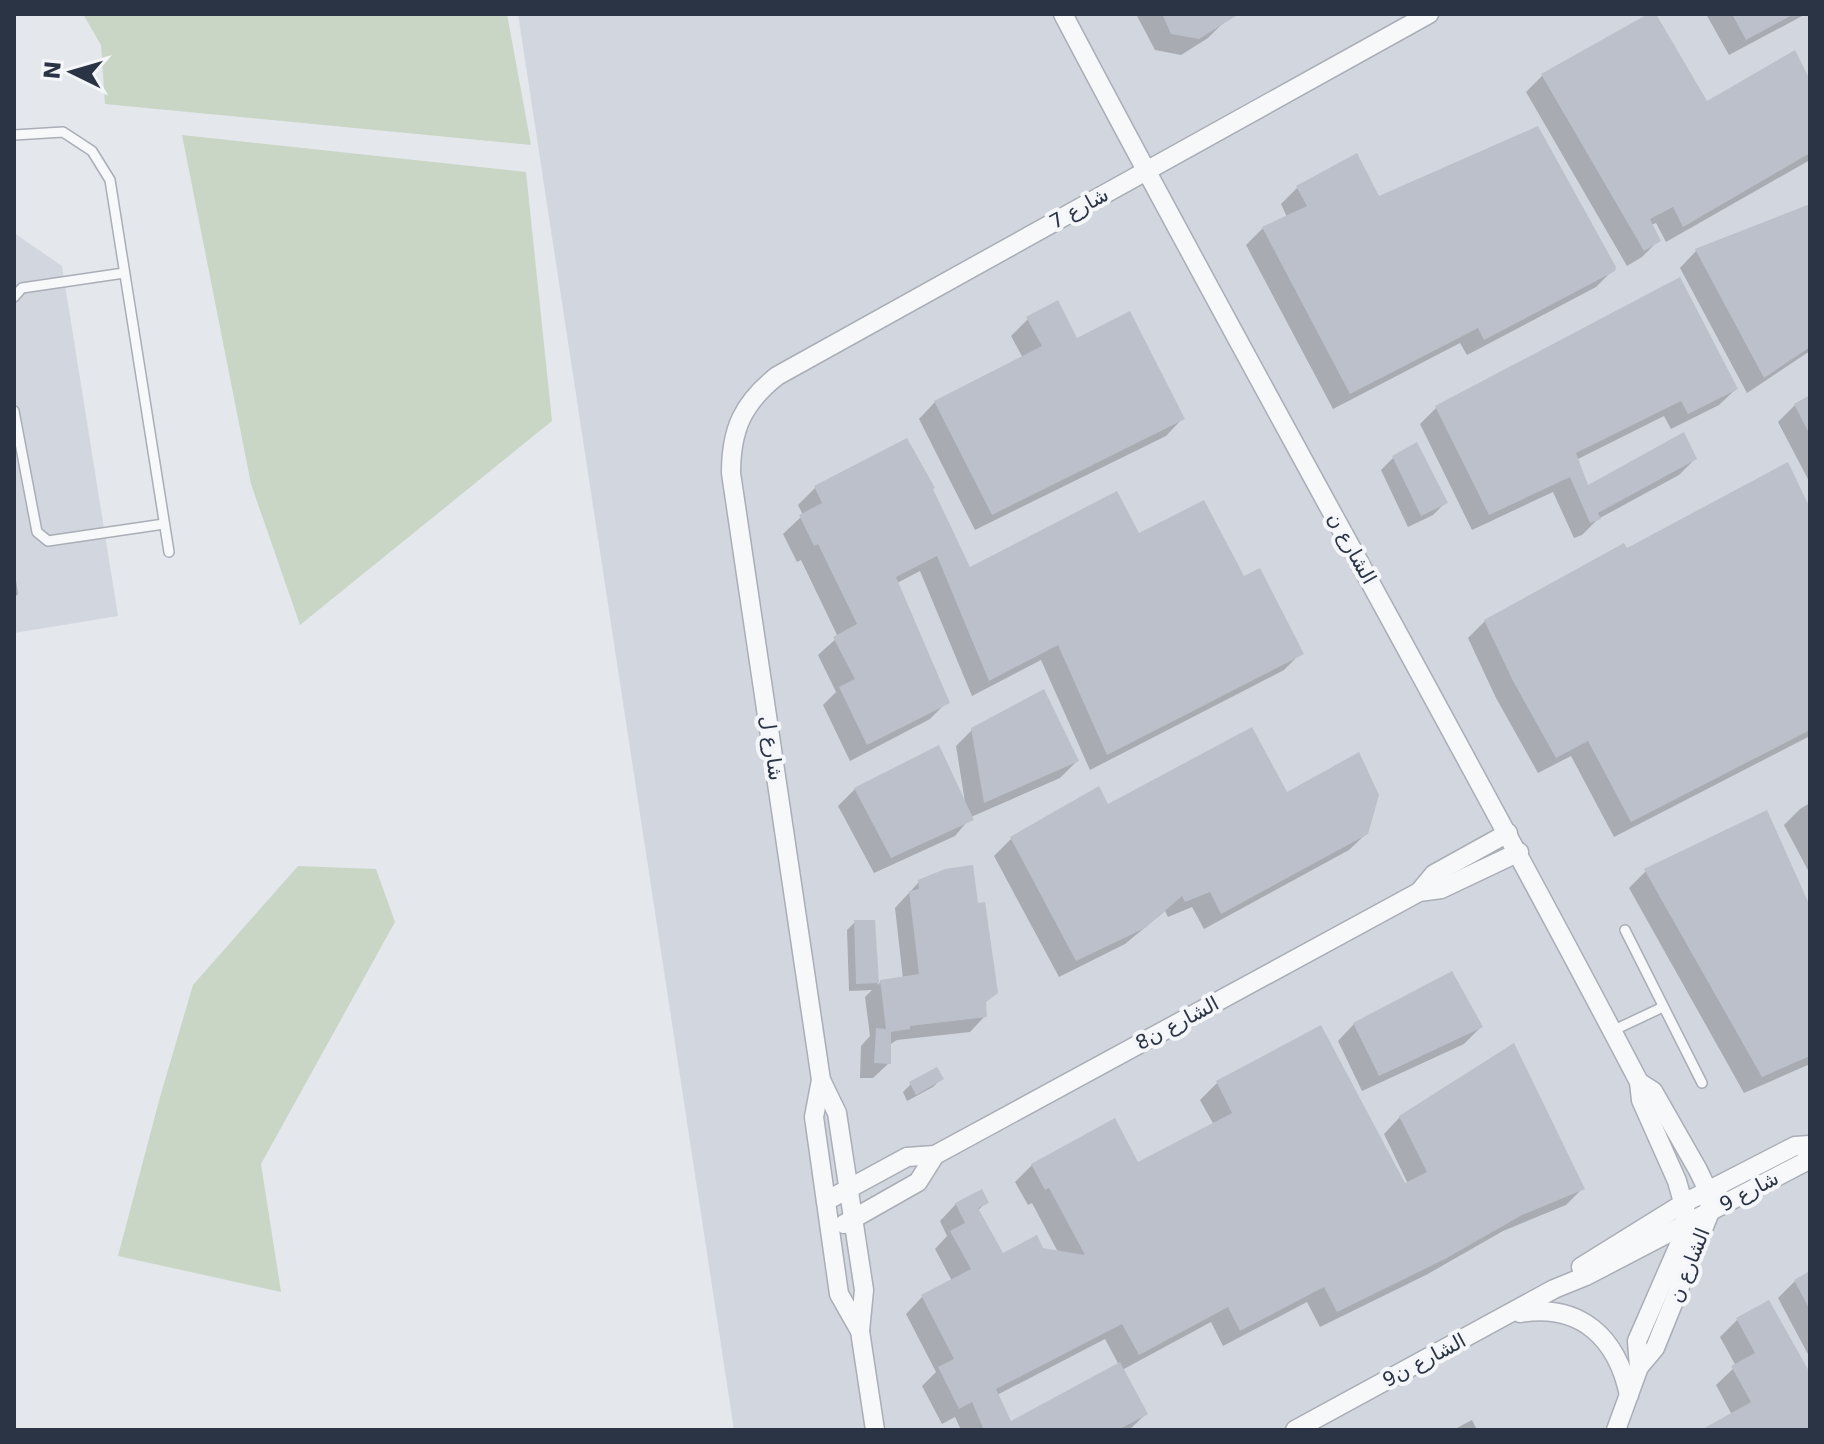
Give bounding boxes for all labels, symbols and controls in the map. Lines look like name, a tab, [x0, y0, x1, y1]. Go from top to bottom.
north arrow	[32, 32, 112, 112]
text: N	[39, 60, 66, 81]
street label: شارع 7	[1045, 182, 1113, 234]
street label: الشارع ن	[1323, 508, 1381, 588]
street label: شارع ل	[756, 714, 788, 782]
street label: الشارع ن8	[1131, 991, 1223, 1055]
street label: شارع 9	[1715, 1165, 1783, 1217]
street label: الشارع ن	[1663, 1224, 1715, 1306]
street label: الشارع ن9	[1378, 1328, 1470, 1392]

